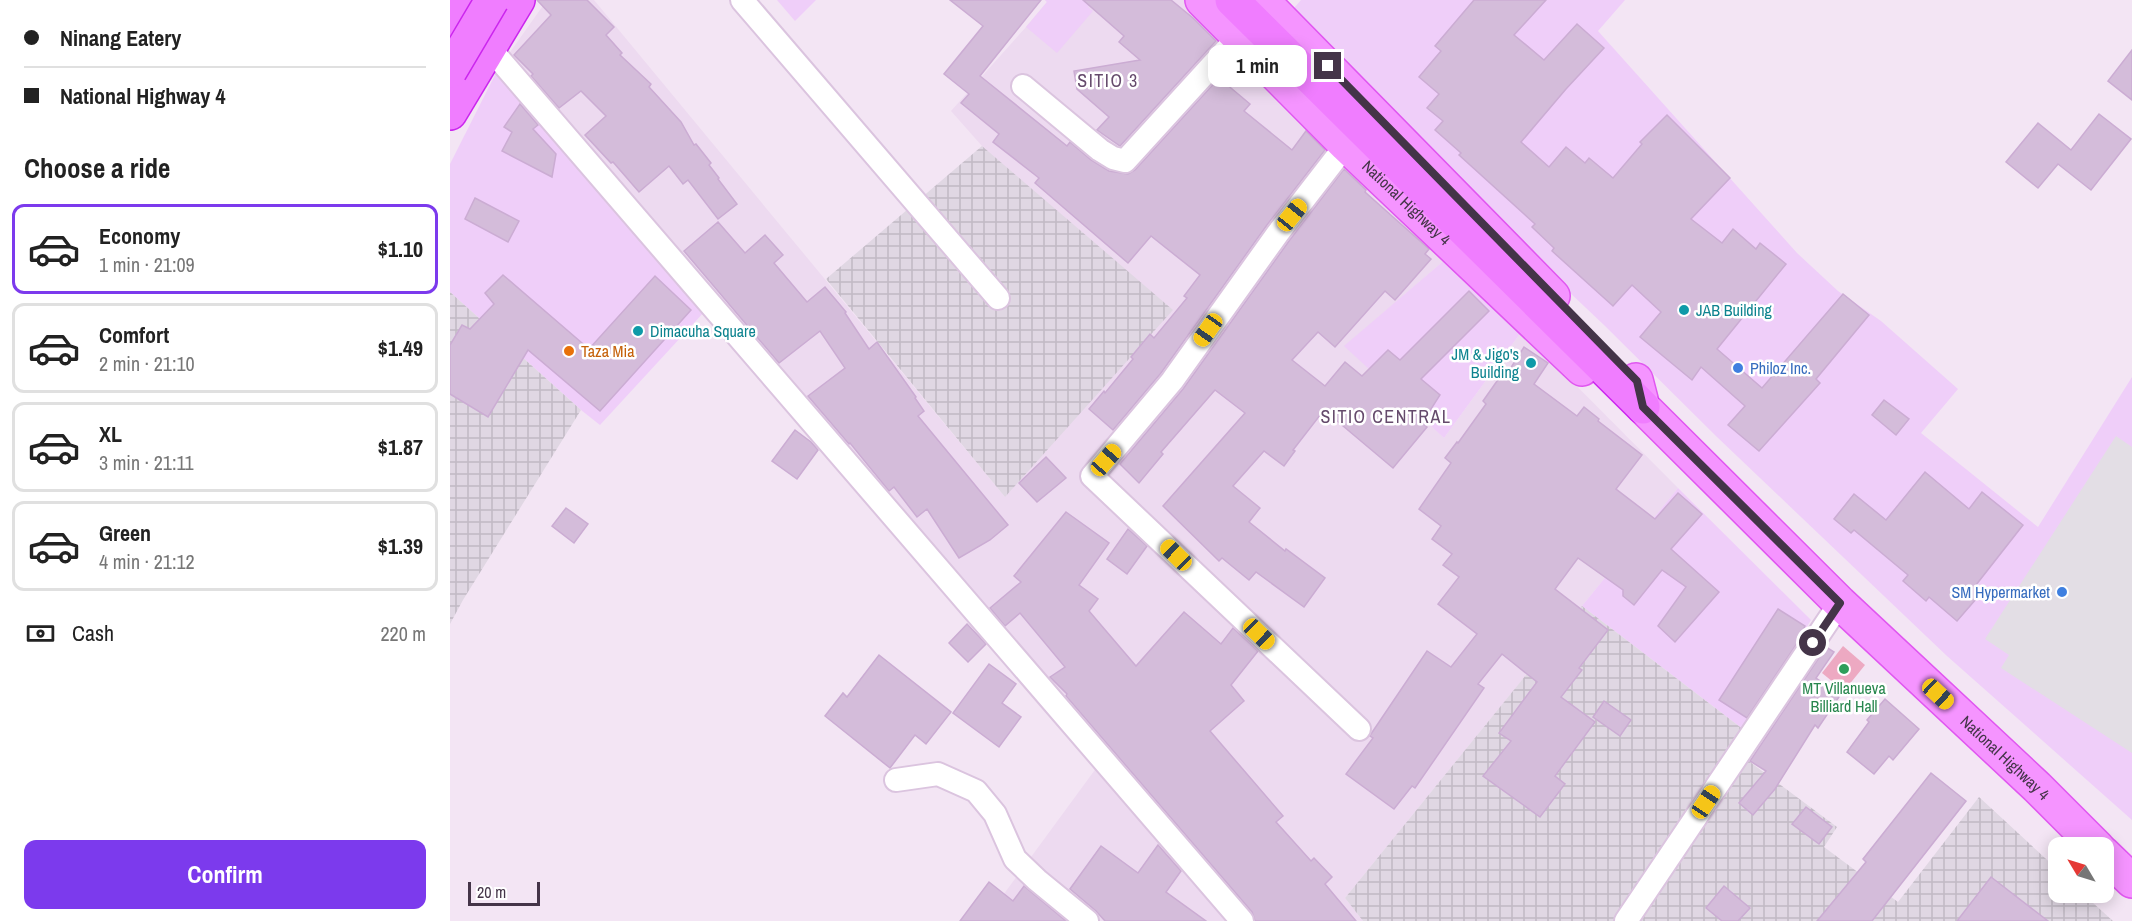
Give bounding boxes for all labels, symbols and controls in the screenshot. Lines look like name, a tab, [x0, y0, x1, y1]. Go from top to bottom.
text: Ninang Eatery	[60, 23, 181, 53]
callout: 1 min	[1208, 45, 1307, 87]
text: 1 min	[1236, 52, 1279, 79]
route end	[1314, 52, 1341, 79]
district label: SITIO 3	[1077, 68, 1139, 93]
text: National Highway 4	[60, 81, 225, 111]
text: Choose a ride	[24, 150, 170, 186]
street label: National Highway 4	[1358, 155, 1456, 250]
car	[1274, 195, 1310, 235]
text: Economy	[99, 221, 180, 251]
icon: car	[27, 222, 81, 276]
text: $1.10	[378, 234, 423, 264]
text: 1 min · 21:09	[99, 251, 195, 278]
place label: JAB Building	[1696, 299, 1773, 321]
marker: JAB Building	[1677, 303, 1691, 317]
car	[1190, 310, 1226, 350]
text: Comfort	[99, 320, 169, 350]
place label: Dimacuha Square	[650, 320, 756, 342]
icon: car	[27, 321, 81, 375]
marker: Dimacuha Square	[631, 324, 645, 338]
text: $1.49	[378, 333, 423, 363]
place label: Taza Mia	[581, 340, 635, 362]
place label: JM & Jigo's Building	[1452, 343, 1520, 383]
marker: Taza Mia	[562, 344, 576, 358]
text: 2 min · 21:10	[99, 350, 195, 377]
marker: JM & Jigo's Building	[1524, 356, 1538, 370]
place label: Philoz Inc.	[1750, 357, 1811, 379]
marker: Philoz Inc.	[1731, 361, 1745, 375]
district label: SITIO CENTRAL	[1320, 404, 1452, 429]
text: XL	[99, 419, 122, 449]
icon: car	[27, 420, 81, 474]
text: $1.87	[378, 432, 423, 462]
car	[1087, 441, 1125, 479]
text: 3 min · 21:11	[99, 449, 194, 476]
text: Green	[99, 518, 151, 548]
icon: car	[27, 519, 81, 573]
text: $1.39	[378, 531, 423, 561]
car	[1157, 536, 1195, 574]
text: 4 min · 21:12	[99, 548, 195, 575]
place label: SM Hypermarket	[1952, 581, 2050, 603]
marker: SM Hypermarket	[2055, 585, 2069, 599]
car	[1240, 615, 1278, 653]
icon: cash	[24, 617, 57, 650]
text: Cash	[72, 618, 114, 648]
text: 220 m	[380, 620, 426, 647]
route start	[1799, 629, 1826, 656]
marker: MT Villanueva Billiard Hall	[1837, 662, 1851, 676]
car	[1919, 675, 1957, 713]
place label: MT Villanueva Billiard Hall	[1802, 677, 1886, 717]
street label: National Highway 4	[1956, 710, 2055, 805]
car	[1688, 782, 1724, 822]
north arrow	[2048, 837, 2114, 903]
map controls	[2048, 837, 2114, 903]
button: Confirm	[24, 840, 426, 909]
scale bar	[468, 879, 540, 906]
text: 20 m	[477, 881, 506, 903]

